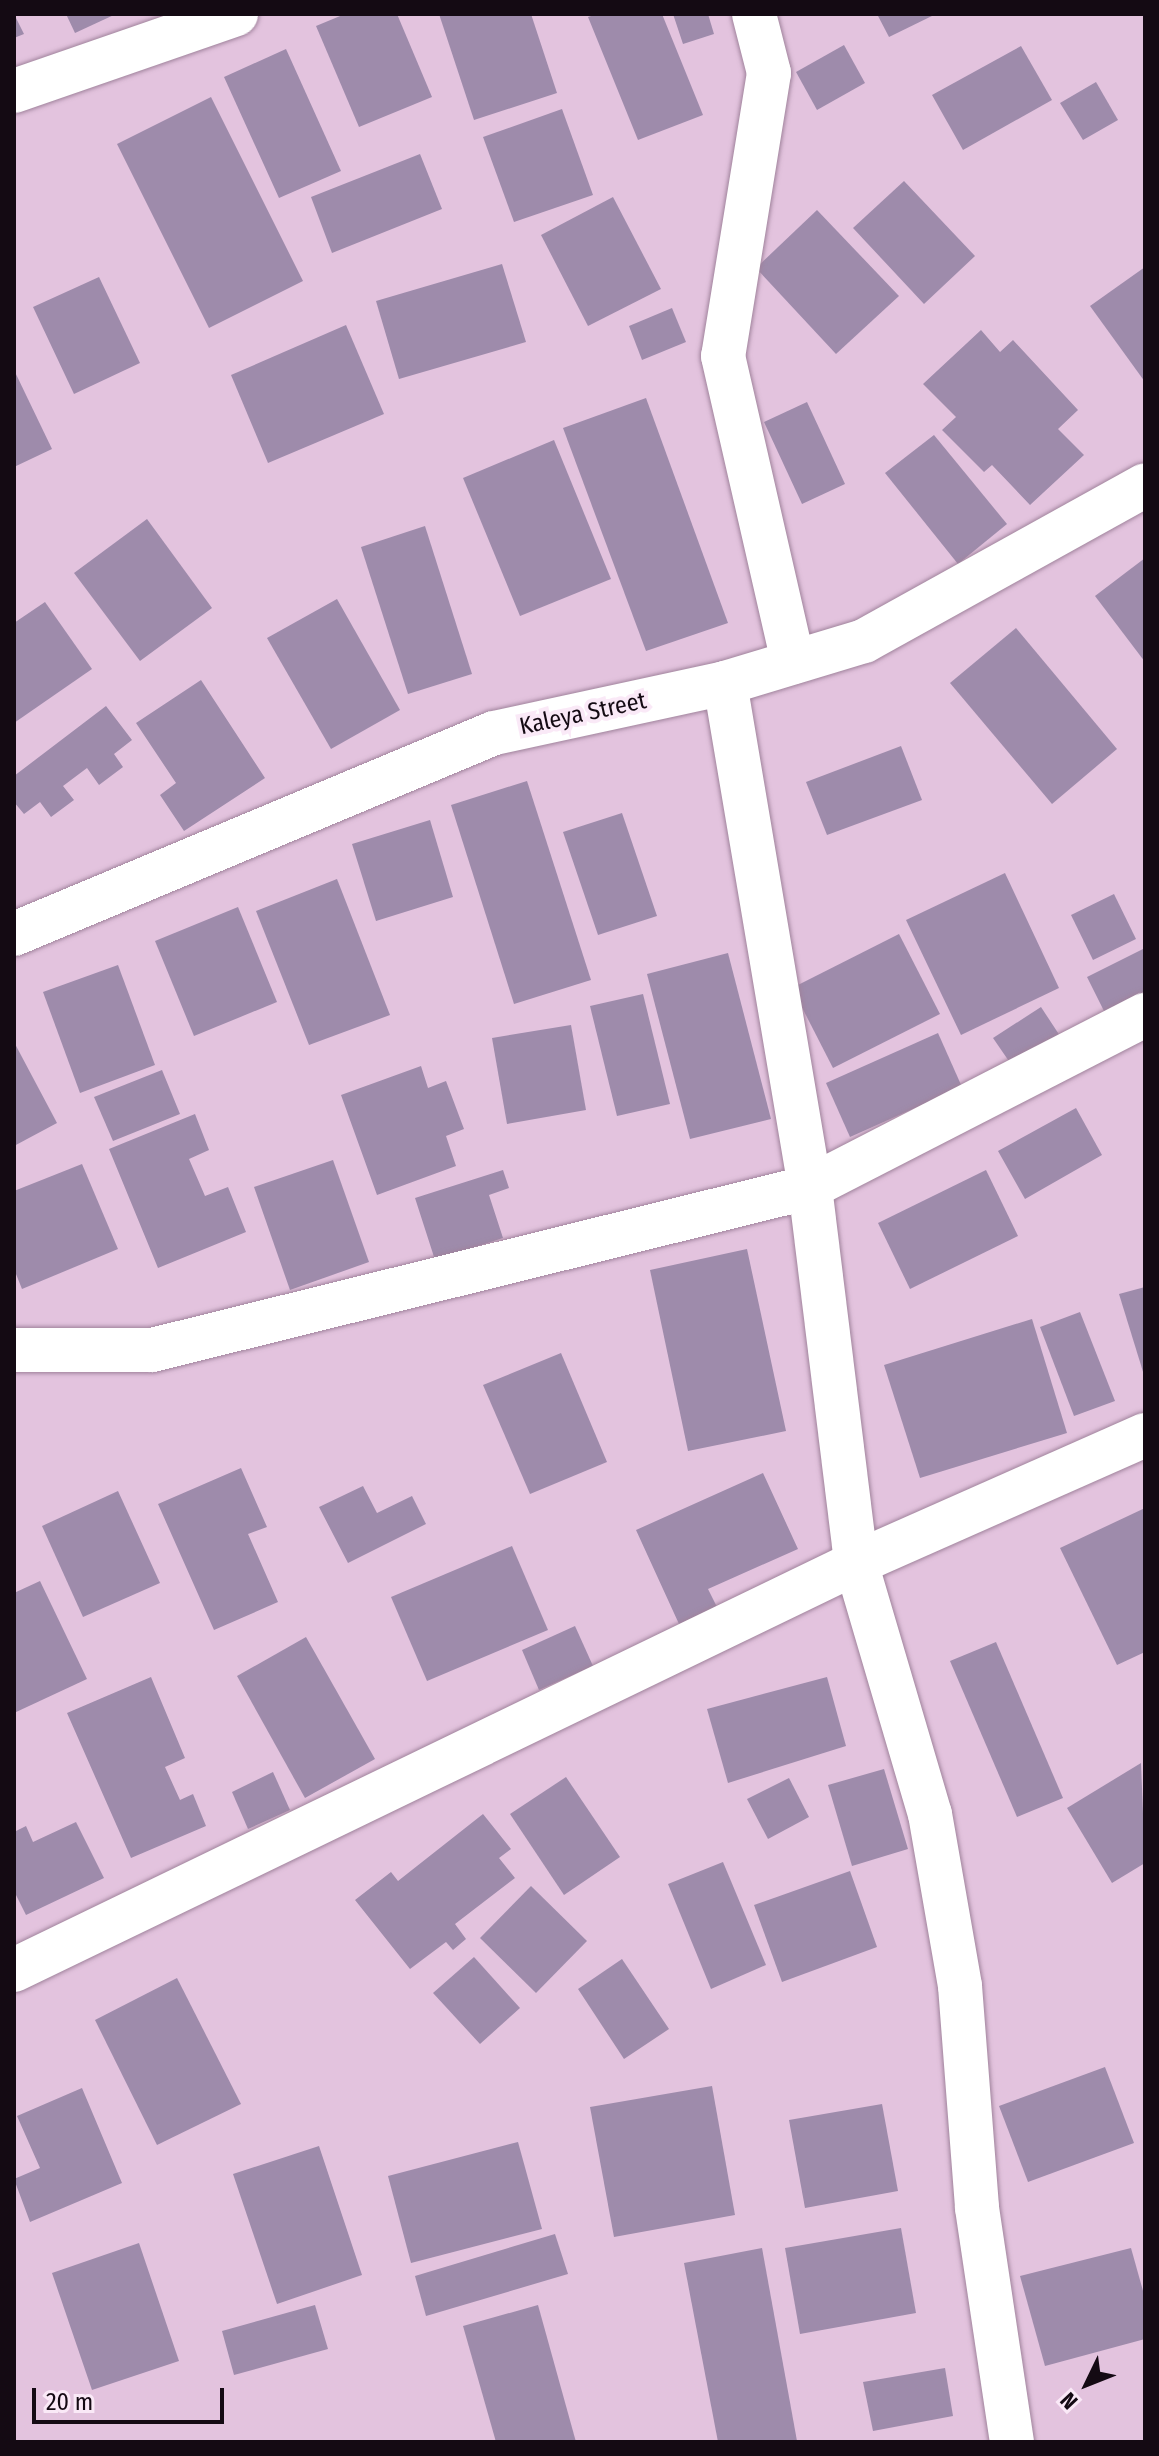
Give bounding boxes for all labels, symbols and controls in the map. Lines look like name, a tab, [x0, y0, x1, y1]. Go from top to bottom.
street label: Kaleya Street	[517, 687, 649, 741]
north arrow	[1047, 2344, 1127, 2424]
scale bar	[36, 2372, 228, 2422]
text: N	[1055, 2387, 1083, 2415]
text: 20 m	[46, 2388, 93, 2416]

